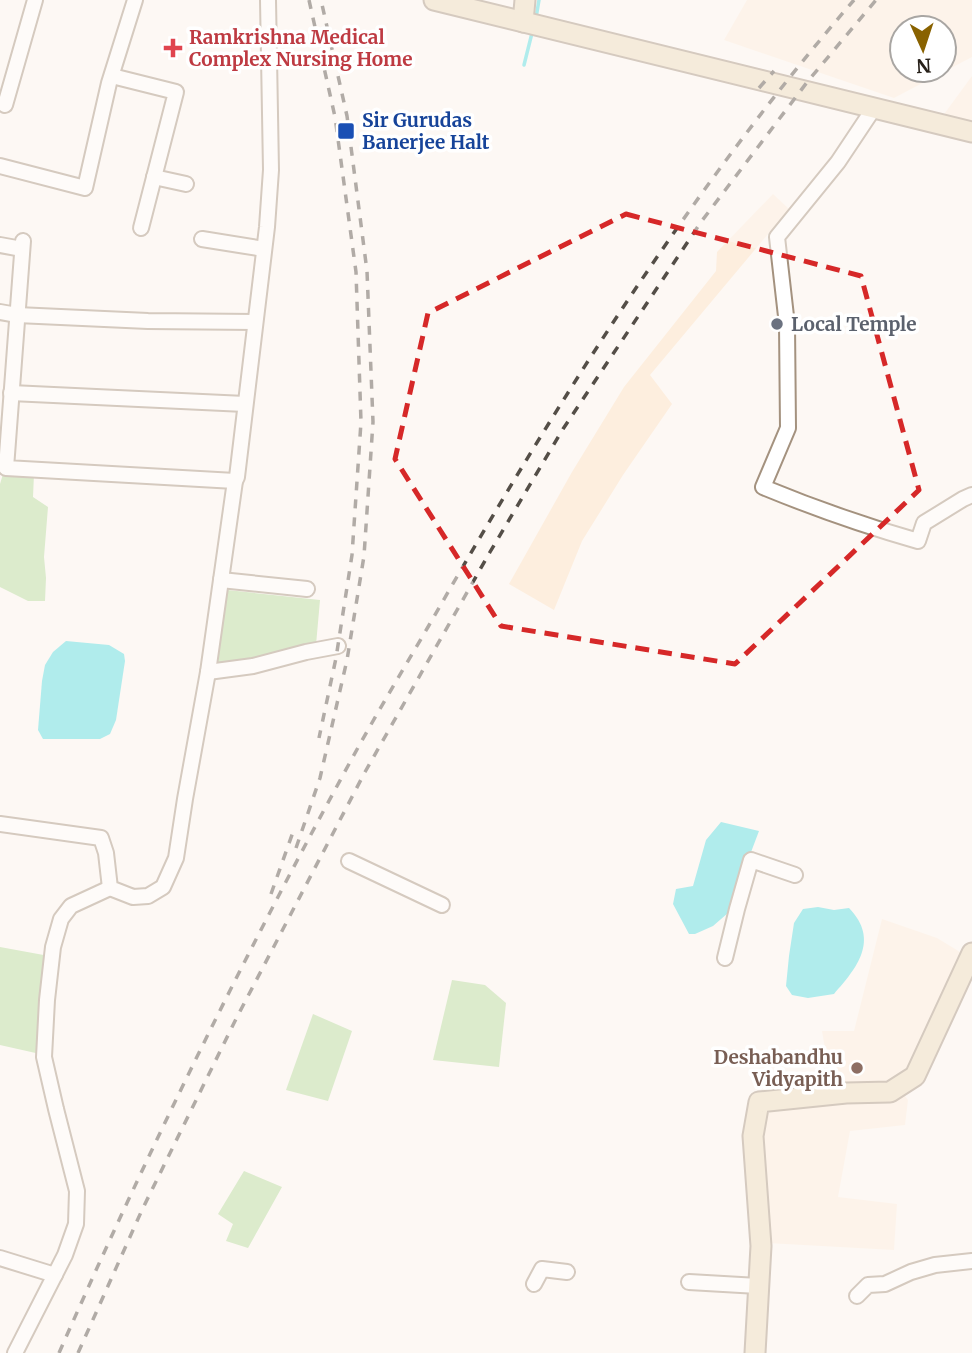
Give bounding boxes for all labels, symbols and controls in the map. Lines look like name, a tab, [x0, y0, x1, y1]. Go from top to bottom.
north arrow	[888, 14, 958, 84]
place label: Ramkrishna Medical Complex Nursing Home	[189, 25, 412, 71]
marker: Ramkrishna Medical Complex Nursing Home	[163, 38, 183, 58]
text: N	[916, 54, 932, 78]
place label: Sir Gurudas Banerjee Halt	[362, 108, 490, 154]
marker: Sir Gurudas Banerjee Halt	[336, 121, 356, 141]
place label: Local Temple	[791, 312, 916, 336]
marker: Local Temple	[769, 316, 785, 332]
place label: Deshabandhu Vidyapith	[714, 1045, 843, 1091]
marker: Deshabandhu Vidyapith	[849, 1060, 865, 1076]

